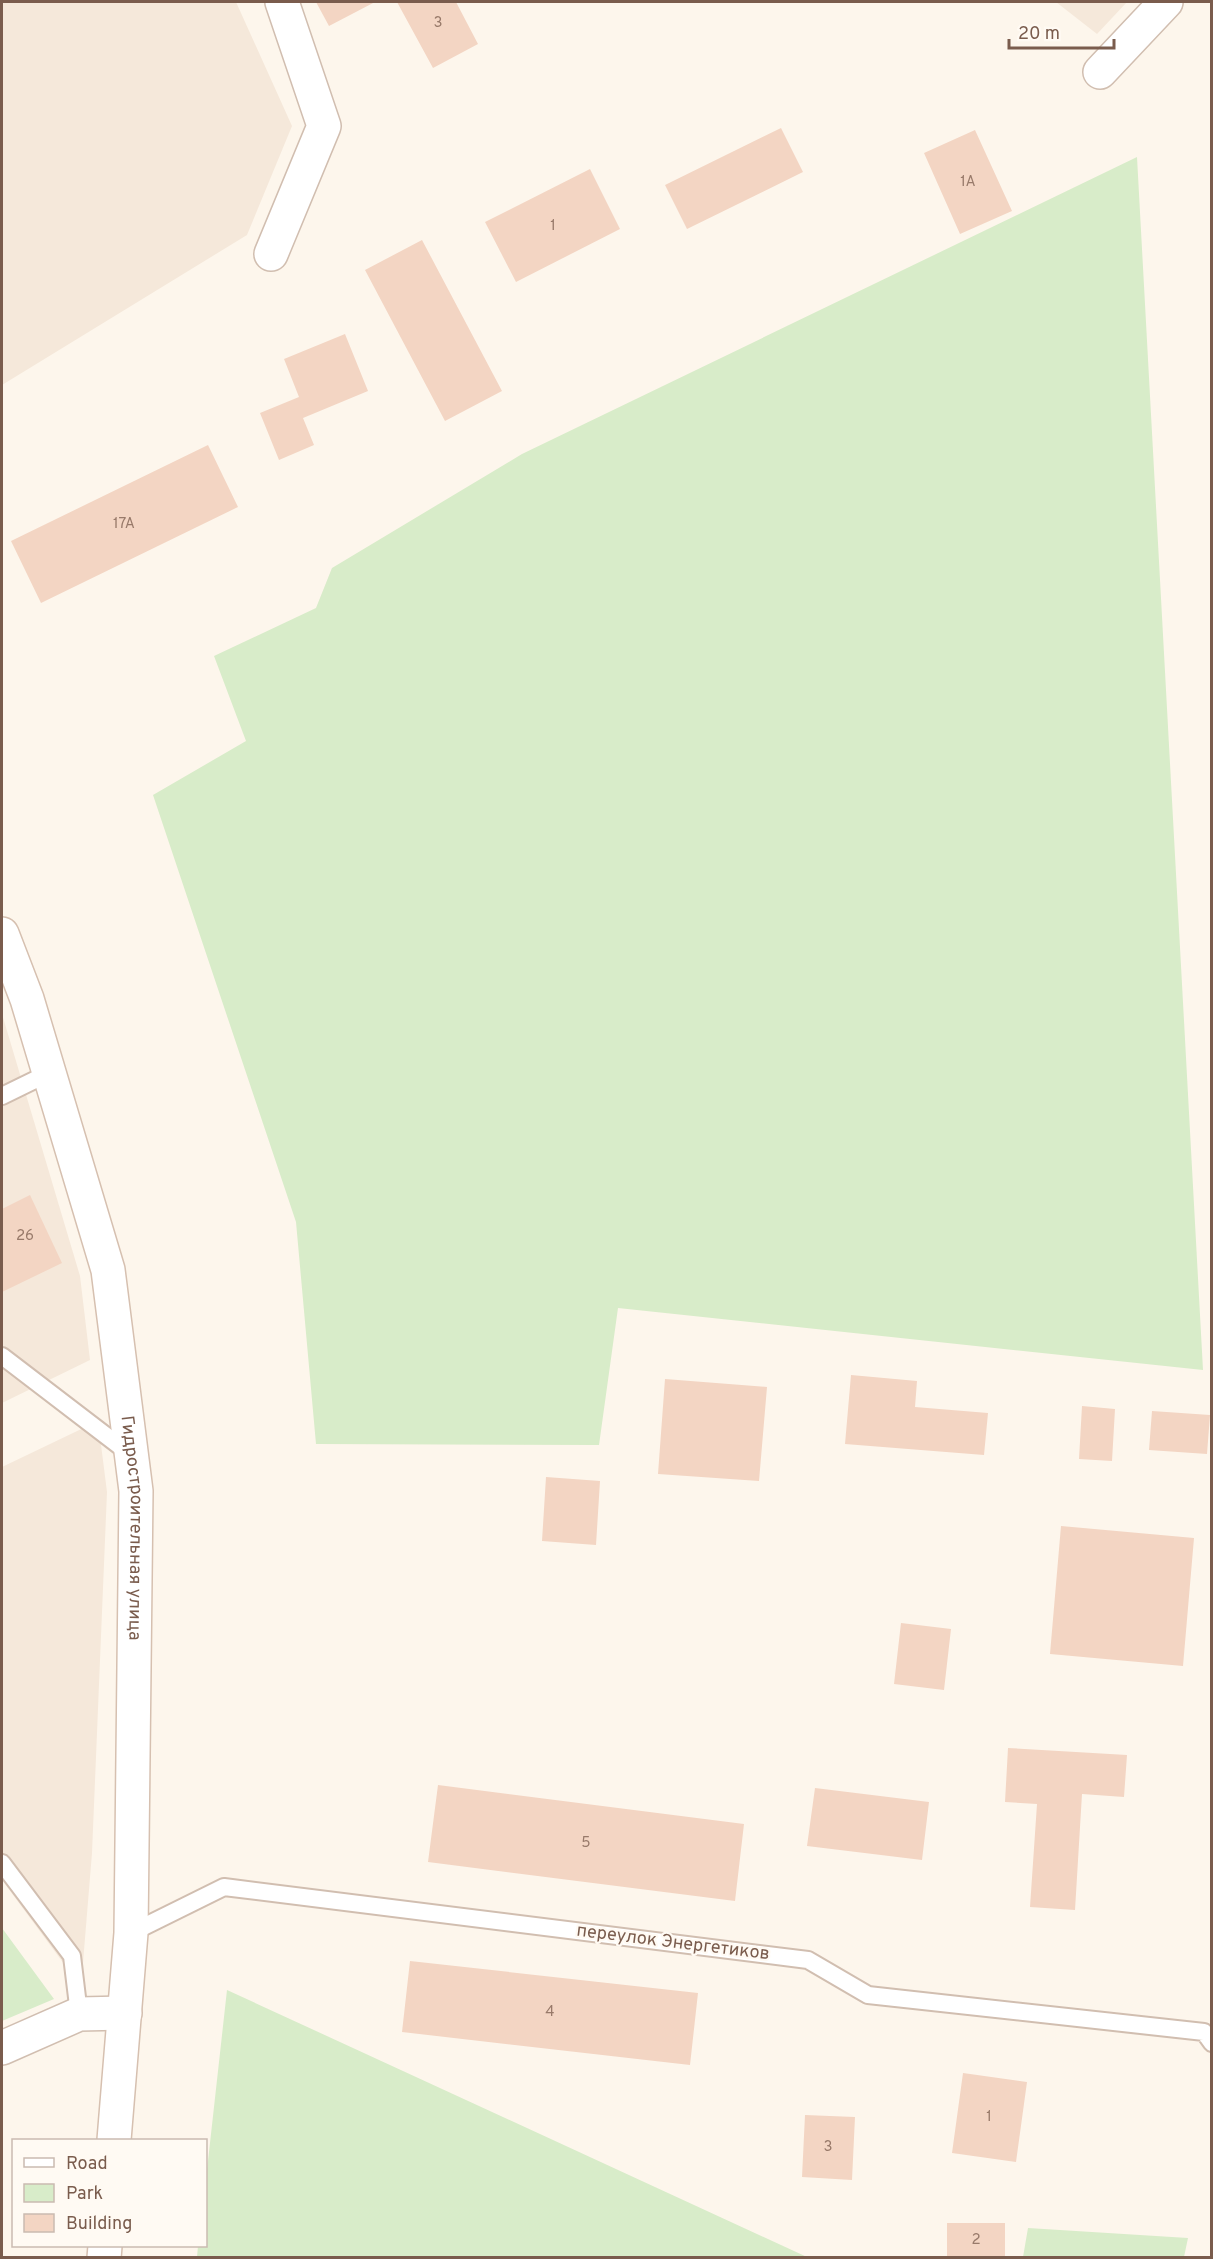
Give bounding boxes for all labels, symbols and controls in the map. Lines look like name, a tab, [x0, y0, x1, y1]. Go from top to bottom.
scale bar	[1009, 12, 1114, 50]
house number: 3	[433, 14, 443, 33]
text: 20 m	[1018, 23, 1060, 46]
house number: 1А	[960, 173, 976, 192]
house number: 1	[550, 217, 556, 236]
house number: 17А	[113, 515, 135, 534]
house number: 26	[16, 1227, 34, 1246]
street label: Гидростроительная улица	[115, 1414, 148, 1641]
house number: 5	[581, 1834, 591, 1853]
street label: переулок Энергетиков	[575, 1920, 771, 1966]
house number: 4	[545, 2003, 555, 2022]
house number: 1	[986, 2108, 992, 2127]
house number: 3	[823, 2138, 833, 2157]
legend	[12, 2139, 207, 2247]
text: Road	[66, 2153, 108, 2176]
text: Park	[66, 2183, 103, 2206]
text: Building	[66, 2213, 132, 2236]
house number: 2	[971, 2231, 981, 2250]

